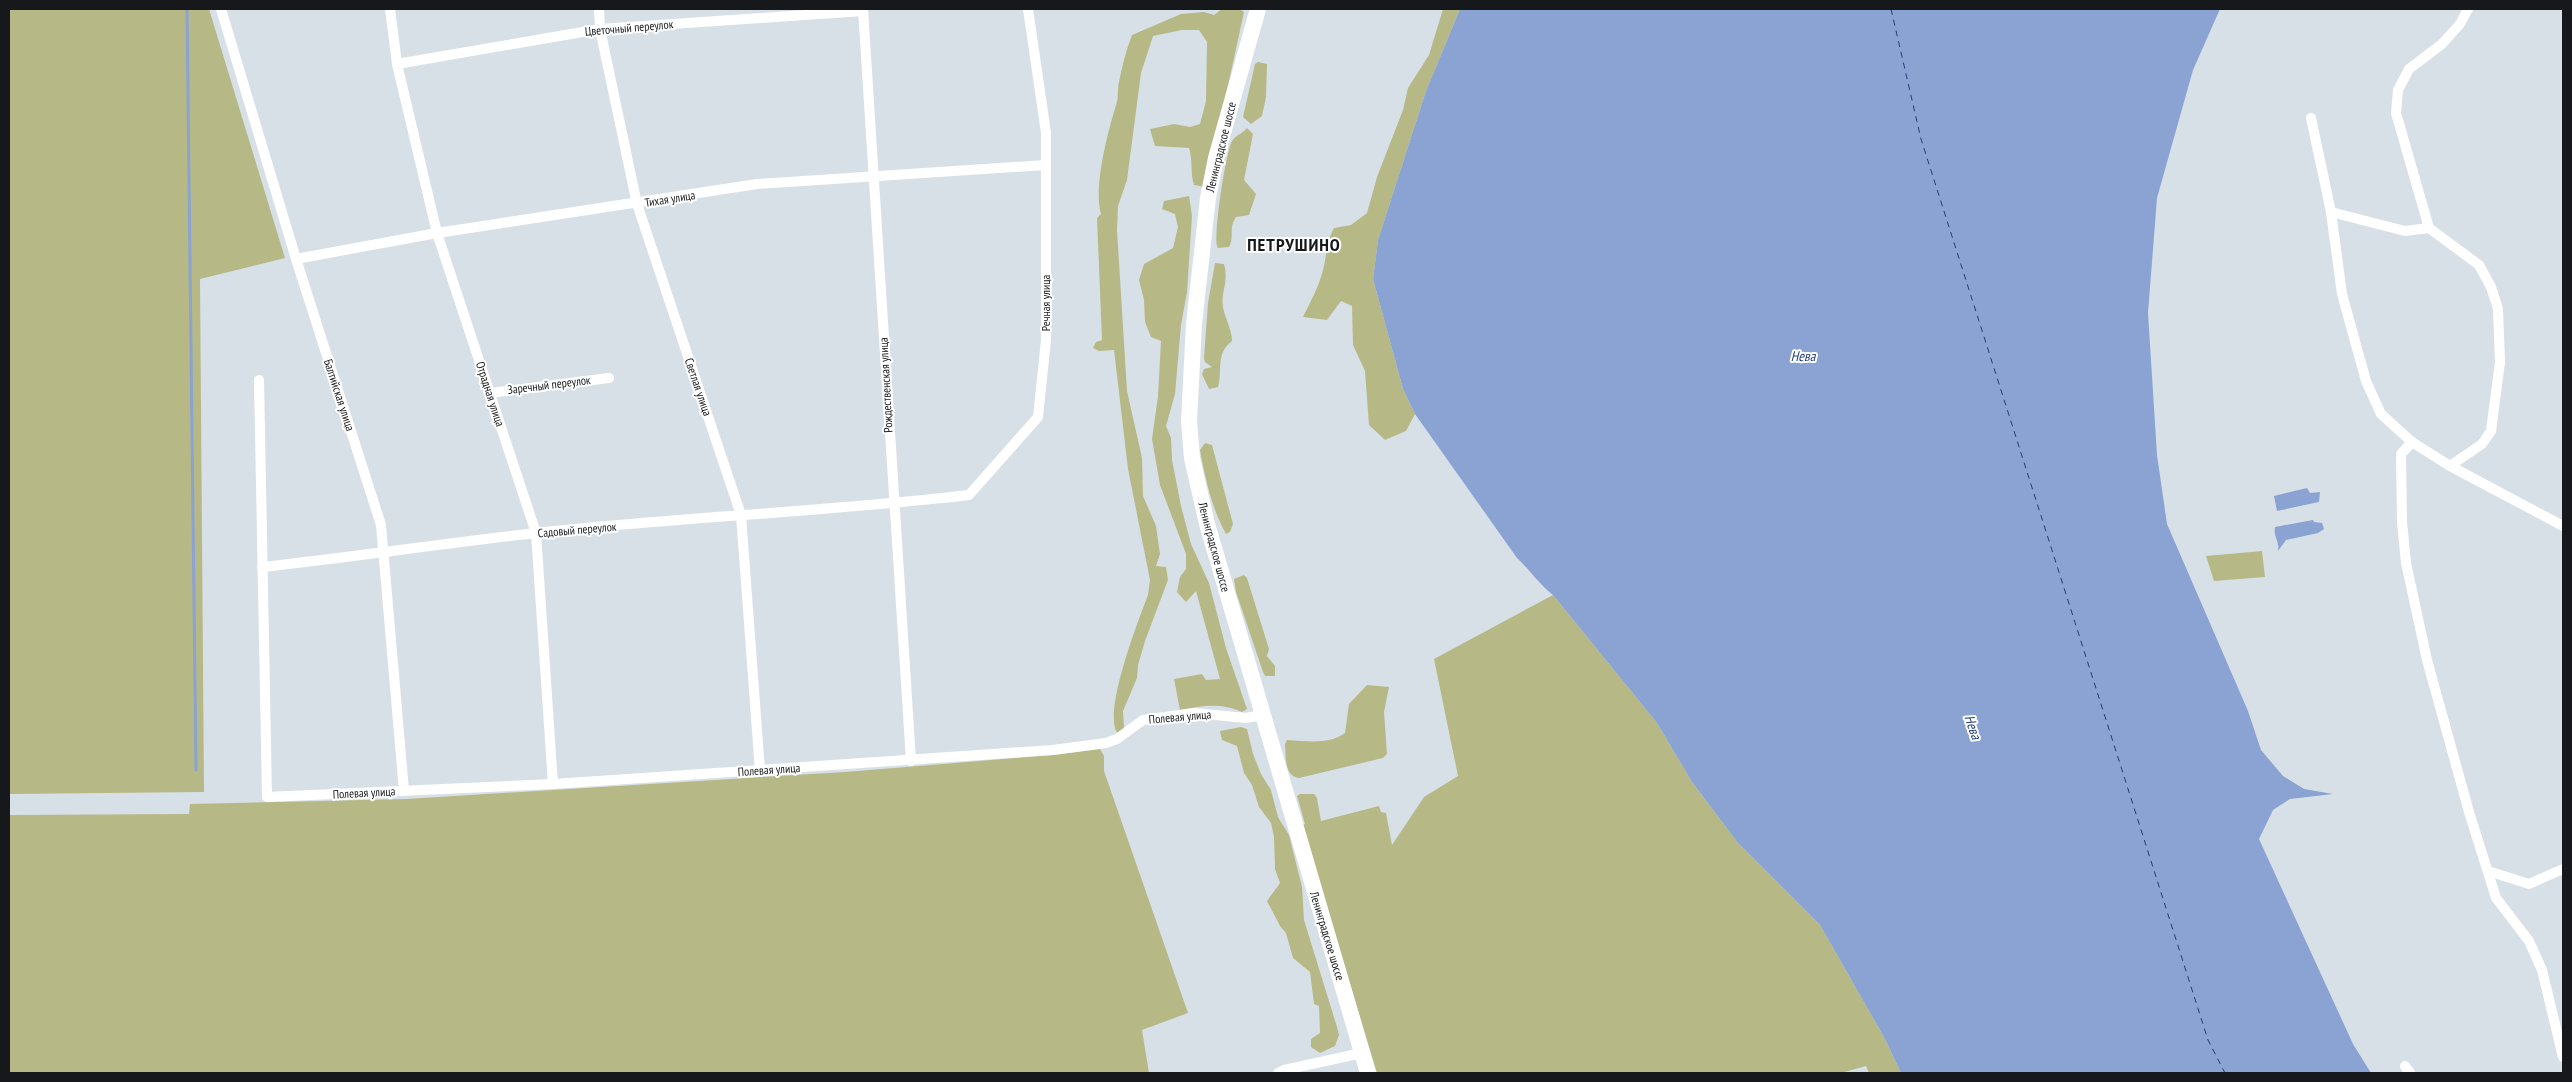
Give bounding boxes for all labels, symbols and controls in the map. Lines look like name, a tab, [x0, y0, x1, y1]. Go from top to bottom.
street label: Цветочный переулок	[584, 16, 674, 39]
street label: Ленинградское шоссе	[1202, 100, 1239, 195]
street label: Тихая улица	[644, 187, 696, 210]
district label: ПЕТРУШИНО	[1247, 233, 1341, 256]
street label: Речная улица	[1038, 275, 1053, 331]
street label: Рождественская улица	[876, 337, 895, 433]
water label: Нева	[1791, 347, 1817, 365]
street label: Светлая улица	[682, 356, 715, 418]
street label: Балтийская улица	[321, 357, 358, 433]
street label: Отрадная улица	[473, 359, 508, 428]
street label: Заречный переулок	[507, 372, 592, 397]
street label: Ленинградское шоссе	[1195, 499, 1234, 593]
street label: Садовый переулок	[537, 519, 617, 540]
street label: Полевая улица	[1148, 706, 1212, 727]
water label: Нева	[1960, 712, 1986, 743]
street label: Полевая улица	[737, 760, 801, 779]
street label: Полевая улица	[332, 783, 396, 802]
street label: Ленинградское шоссе	[1307, 889, 1348, 982]

